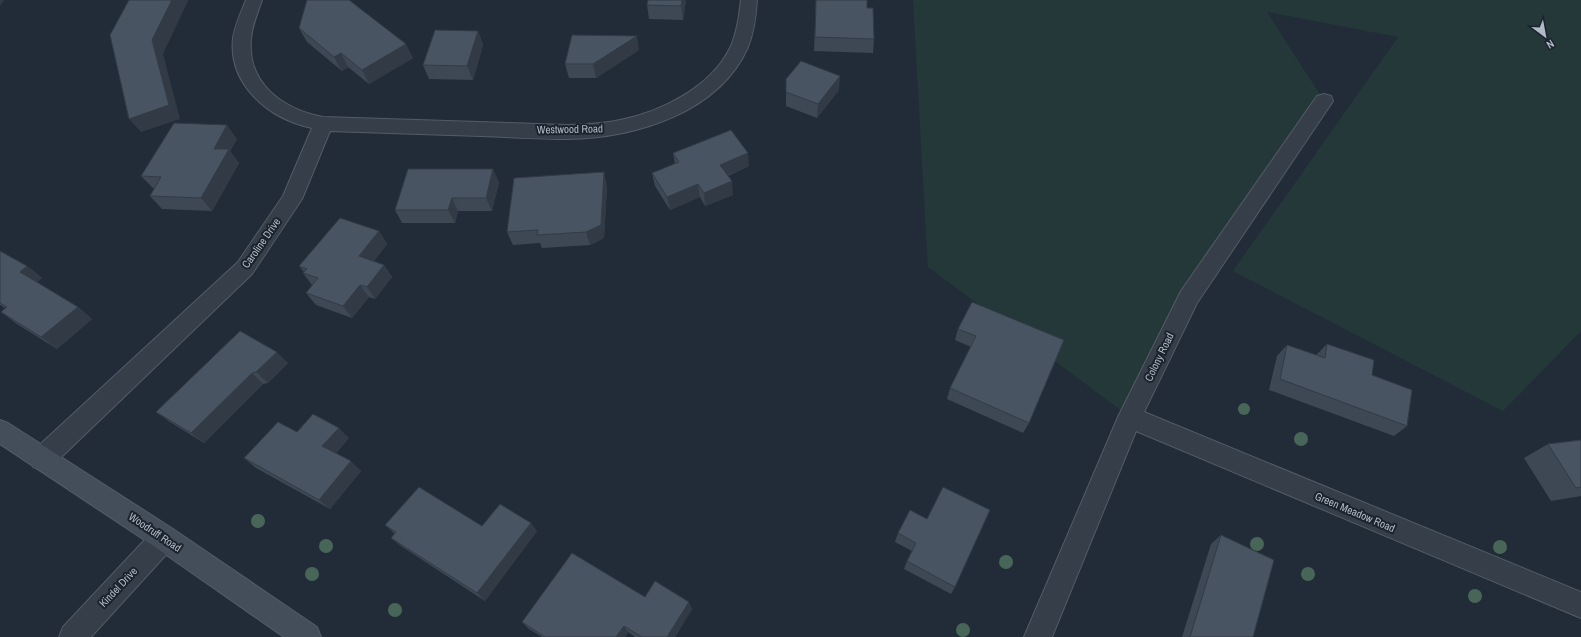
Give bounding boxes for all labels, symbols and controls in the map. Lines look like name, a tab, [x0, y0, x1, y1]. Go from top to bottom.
north arrow	[1525, 16, 1565, 56]
text: N	[1544, 37, 1557, 52]
street label: Westwood Road	[537, 121, 603, 137]
street label: Caroline Drive	[239, 215, 283, 271]
street label: Colony Road	[1141, 330, 1177, 384]
street label: Green Meadow Road	[1313, 489, 1397, 535]
street label: Woodruff Road	[126, 509, 184, 555]
street label: Kindel Drive	[96, 564, 140, 610]

